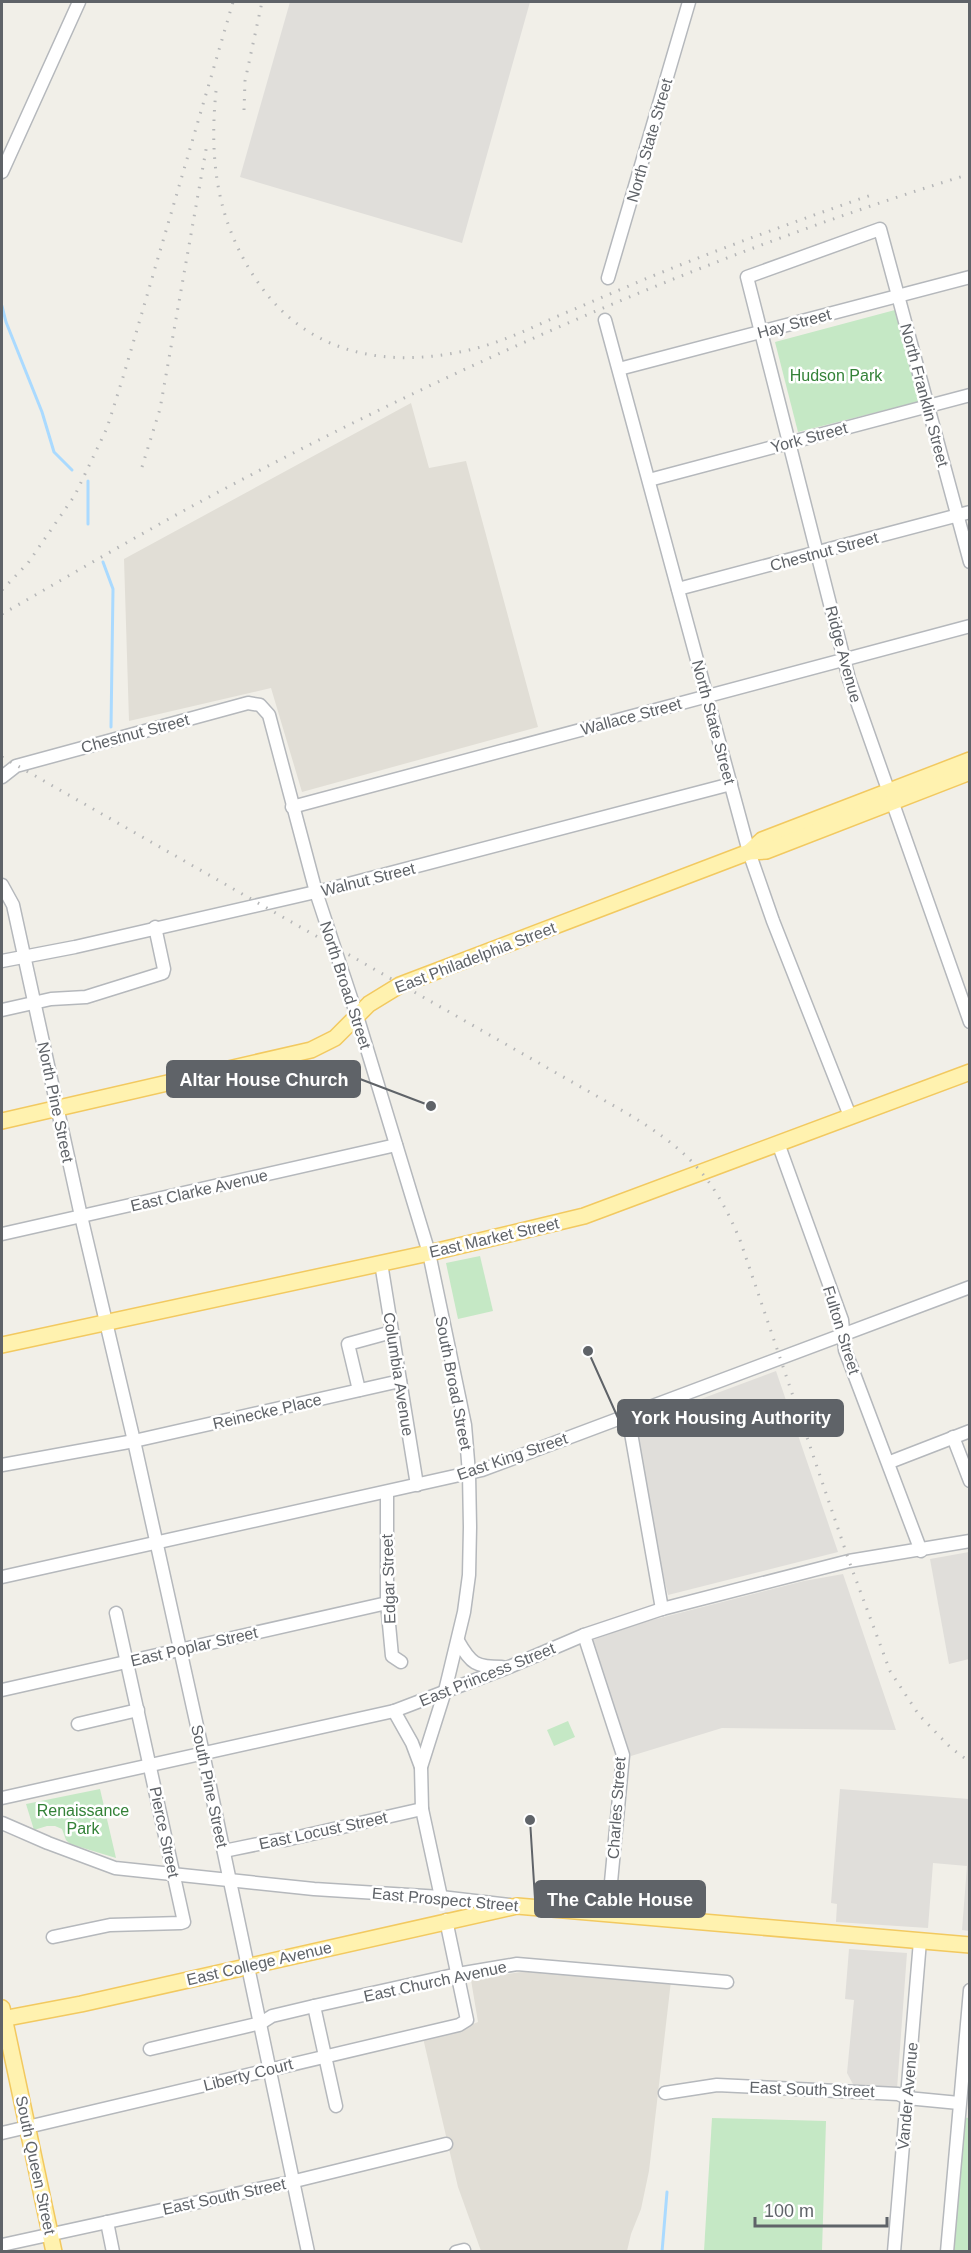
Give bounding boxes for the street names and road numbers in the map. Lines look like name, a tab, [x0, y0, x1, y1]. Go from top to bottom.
street label: North State Street	[624, 76, 675, 204]
street label: Hay Street	[755, 305, 833, 341]
street label: North Franklin Street	[897, 322, 952, 469]
street label: York Street	[769, 419, 850, 456]
street label: Chestnut Street	[768, 529, 881, 574]
street label: Ridge Avenue	[822, 604, 865, 704]
street label: North State Street	[689, 658, 738, 787]
street label: Wallace Street	[579, 695, 684, 738]
street label: Chestnut Street	[79, 711, 192, 756]
street label: Walnut Street	[319, 859, 417, 899]
street label: North Broad Street	[317, 919, 374, 1052]
street label: East Philadelphia Street	[392, 919, 558, 996]
street label: North Pine Street	[34, 1040, 77, 1164]
street label: East Clarke Avenue	[129, 1166, 269, 1215]
street label: East Market Street	[428, 1214, 561, 1261]
street label: Fulton Street	[820, 1284, 863, 1377]
street label: Columbia Avenue	[380, 1311, 417, 1437]
street label: South Broad Street	[432, 1315, 475, 1452]
street label: Reinecke Place	[211, 1391, 323, 1432]
street label: East King Street	[455, 1429, 570, 1483]
street label: Edgar Street	[378, 1533, 399, 1624]
street label: East Poplar Street	[129, 1623, 260, 1669]
street label: East Princess Street	[417, 1639, 558, 1709]
street label: South Pine Street	[188, 1723, 231, 1850]
street label: Charles Street	[604, 1756, 629, 1860]
street label: Pierce Street	[147, 1785, 183, 1880]
street label: East Locust Street	[257, 1808, 389, 1852]
street label: East Prospect Street	[371, 1885, 519, 1914]
street label: East College Avenue	[185, 1939, 333, 1988]
street label: East Church Avenue	[362, 1958, 508, 2005]
street label: Vander Avenue	[894, 2041, 921, 2151]
street label: Liberty Court	[202, 2055, 295, 2094]
street label: East South Street	[749, 2079, 875, 2100]
street label: South Queen Street	[12, 2094, 59, 2237]
street label: East South Street	[161, 2175, 288, 2218]

